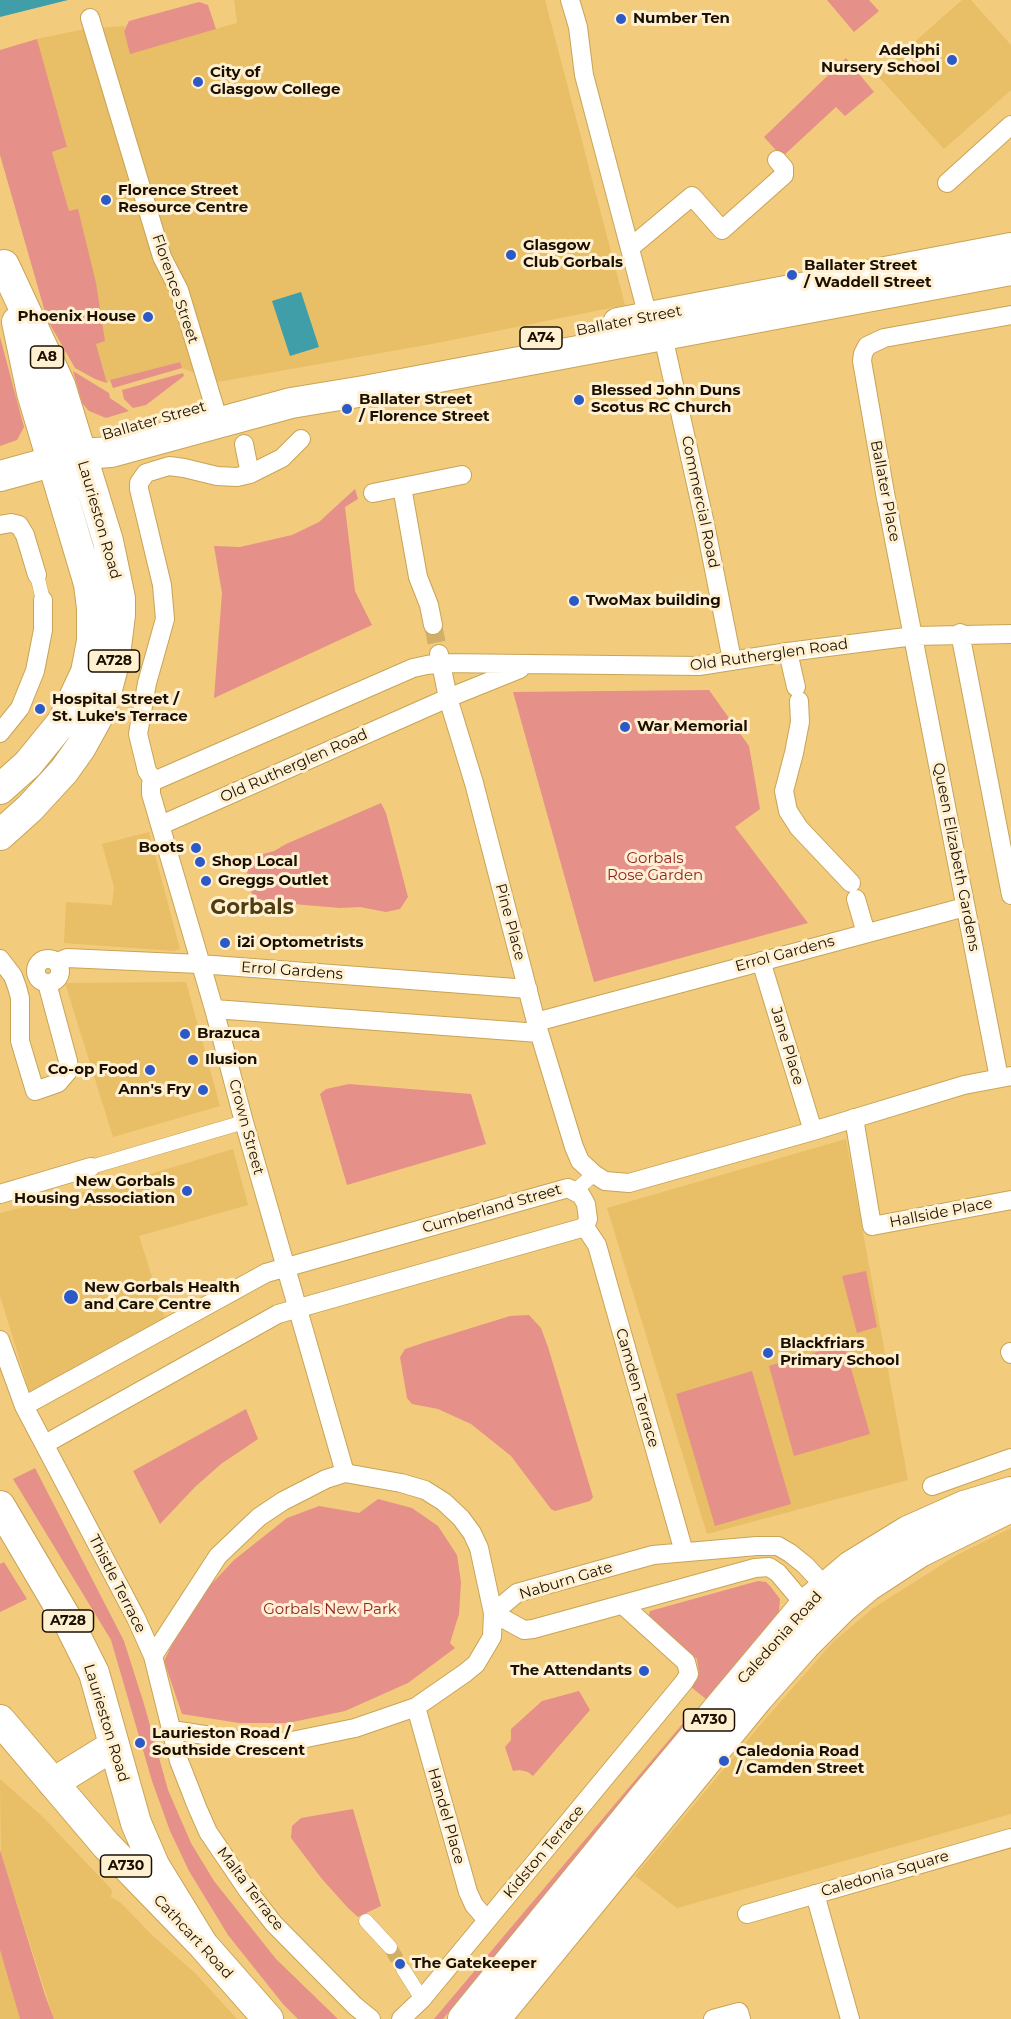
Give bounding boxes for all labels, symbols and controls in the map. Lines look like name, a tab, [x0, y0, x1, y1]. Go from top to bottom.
place label: Number Ten	[633, 10, 730, 28]
marker: Number Ten	[614, 12, 628, 26]
place label: Adelphi Nursery School	[821, 42, 940, 77]
marker: Adelphi Nursery School	[945, 53, 959, 67]
place label: City of Glasgow College	[210, 64, 341, 99]
marker: City of Glasgow College	[191, 75, 205, 89]
place label: Florence Street Resource Centre	[118, 182, 248, 217]
marker: Florence Street Resource Centre	[99, 193, 113, 207]
street label: Florence Street	[148, 232, 202, 346]
place label: Glasgow Club Gorbals	[523, 237, 623, 272]
marker: Glasgow Club Gorbals	[504, 248, 518, 262]
place label: Ballater Street / Waddell Street	[804, 257, 931, 292]
marker: Ballater Street / Waddell Street	[785, 268, 799, 282]
street label: Ballater Street	[575, 302, 683, 340]
place label: Phoenix House	[18, 308, 136, 326]
marker: Phoenix House	[141, 310, 155, 324]
road number: A74	[520, 327, 562, 349]
road number: A8	[30, 346, 63, 368]
place label: Blessed John Duns Scotus RC Church	[591, 382, 740, 417]
place label: Ballater Street / Florence Street	[359, 391, 490, 426]
marker: Blessed John Duns Scotus RC Church	[572, 393, 586, 407]
street label: Ballater Street	[100, 398, 208, 444]
marker: Ballater Street / Florence Street	[340, 402, 354, 416]
street label: Commercial Road	[677, 434, 723, 570]
street label: Ballater Place	[866, 439, 904, 543]
street label: Laurieston Road	[73, 459, 125, 581]
place label: TwoMax building	[586, 592, 721, 610]
marker: TwoMax building	[567, 594, 581, 608]
street label: Old Rutherglen Road	[689, 635, 849, 675]
road number: A728	[88, 650, 140, 672]
place label: Hospital Street / St. Luke's Terrace	[52, 691, 188, 726]
marker: Hospital Street / St. Luke's Terrace	[33, 702, 47, 716]
place label: War Memorial	[637, 718, 748, 736]
marker: War Memorial	[618, 720, 632, 734]
street label: Old Rutherglen Road	[218, 725, 370, 807]
street label: Queen Elizabeth Gardens	[929, 761, 983, 953]
place label: Boots	[138, 839, 184, 857]
marker: Boots	[189, 841, 203, 855]
park label: Gorbals Rose Garden	[607, 850, 703, 885]
place label: Shop Local	[212, 853, 298, 871]
marker: Shop Local	[193, 855, 207, 869]
place label: Greggs Outlet	[218, 872, 329, 890]
marker: Greggs Outlet	[199, 874, 213, 888]
street label: Pine Place	[491, 882, 529, 962]
district label: Gorbals	[210, 895, 294, 921]
street label: Errol Gardens	[733, 932, 837, 976]
place label: i2i Optometrists	[237, 934, 363, 952]
marker: i2i Optometrists	[218, 936, 232, 950]
street label: Errol Gardens	[240, 958, 344, 984]
street label: Jane Place	[767, 1005, 807, 1087]
place label: Brazuca	[197, 1025, 260, 1043]
marker: Brazuca	[178, 1027, 192, 1041]
place label: Ilusion	[205, 1051, 257, 1069]
marker: Ilusion	[186, 1053, 200, 1067]
place label: Co-op Food	[48, 1061, 138, 1079]
marker: Co-op Food	[143, 1063, 157, 1077]
street label: Crown Street	[225, 1077, 267, 1177]
place label: Ann's Fry	[118, 1081, 191, 1099]
marker: Ann's Fry	[196, 1083, 210, 1097]
place label: New Gorbals Housing Association	[14, 1173, 175, 1208]
street label: Cumberland Street	[420, 1181, 564, 1237]
marker: New Gorbals Housing Association	[180, 1184, 194, 1198]
street label: Hallside Place	[888, 1194, 994, 1232]
place label: New Gorbals Health and Care Centre	[84, 1279, 240, 1314]
marker: New Gorbals Health and Care Centre	[62, 1288, 80, 1306]
street label: Camden Terrace	[611, 1326, 663, 1450]
place label: Blackfriars Primary School	[780, 1335, 899, 1370]
marker: Blackfriars Primary School	[761, 1346, 775, 1360]
street label: Thistle Terrace	[85, 1532, 149, 1636]
street label: Naburn Gate	[517, 1558, 615, 1604]
street label: Caledonia Road	[734, 1588, 826, 1688]
park label: Gorbals New Park	[263, 1601, 397, 1619]
road number: A728	[42, 1610, 94, 1632]
street label: Laurieston Road	[79, 1662, 133, 1784]
place label: The Attendants	[510, 1662, 632, 1680]
marker: The Attendants	[637, 1664, 651, 1678]
road number: A730	[684, 1709, 734, 1731]
place label: Laurieston Road / Southside Crescent	[152, 1725, 305, 1760]
marker: Laurieston Road / Southside Crescent	[133, 1736, 147, 1750]
place label: Caledonia Road / Camden Street	[736, 1743, 864, 1778]
marker: Caledonia Road / Camden Street	[717, 1754, 731, 1768]
street label: Handel Place	[424, 1766, 468, 1866]
street label: Kidston Terrace	[500, 1802, 588, 1902]
street label: Malta Terrace	[213, 1844, 287, 1934]
street label: Caledonia Square	[819, 1847, 951, 1901]
road number: A730	[100, 1855, 152, 1877]
street label: Cathcart Road	[149, 1891, 237, 1983]
place label: The Gatekeeper	[412, 1955, 537, 1973]
marker: The Gatekeeper	[393, 1957, 407, 1971]

